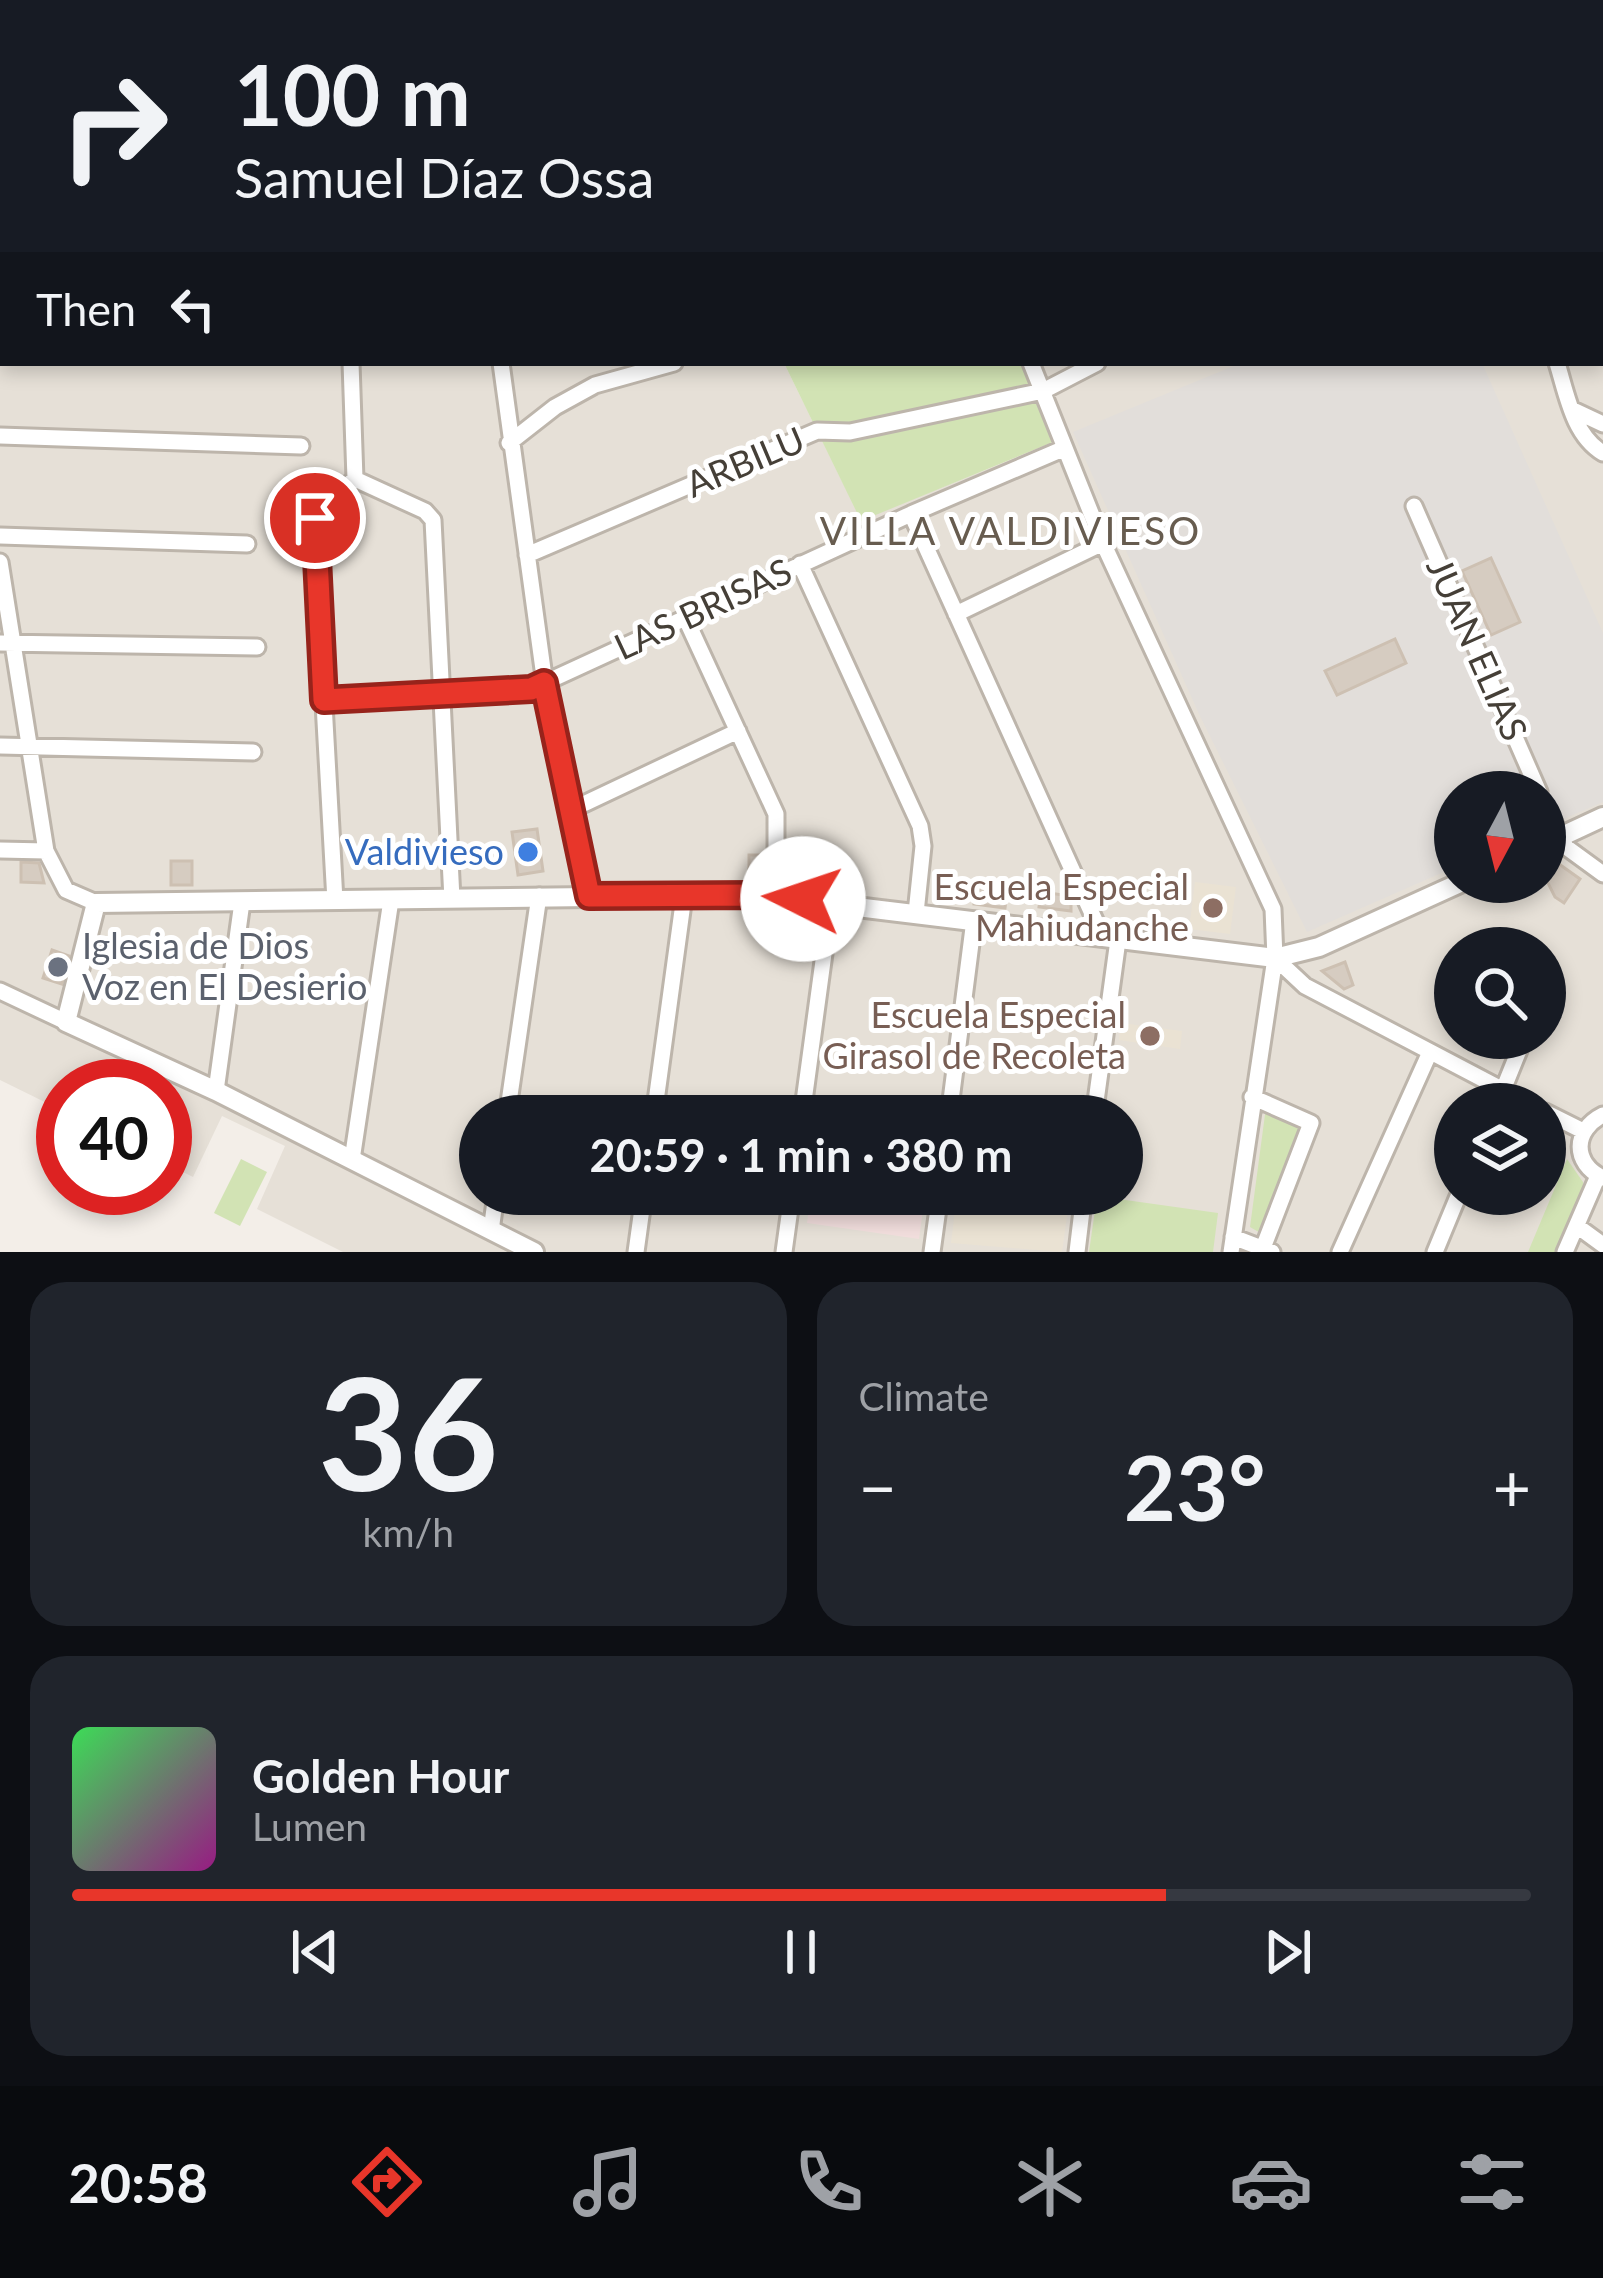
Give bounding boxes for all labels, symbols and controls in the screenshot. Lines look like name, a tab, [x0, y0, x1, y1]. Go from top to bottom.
text: 100 m	[234, 43, 471, 144]
icon: right	[36, 48, 192, 204]
text: Samuel Díaz Ossa	[234, 145, 654, 210]
icon: left	[160, 276, 226, 342]
text: Then	[36, 282, 136, 336]
street label: ARBILU	[679, 417, 810, 506]
pin	[264, 467, 366, 569]
icon: arrive	[282, 485, 348, 551]
district label: VILLA VALDIVIESO	[820, 507, 1202, 553]
street label: LAS BRISAS	[607, 548, 798, 668]
street label: JUAN ELIAS	[1418, 550, 1538, 747]
north arrow	[1434, 771, 1566, 903]
map controls	[1434, 771, 1566, 1215]
place label: Valdivieso	[345, 829, 504, 873]
position arrow	[740, 836, 866, 962]
marker: Valdivieso	[515, 839, 541, 865]
place label: Escuela Especial Mahiudanche	[934, 864, 1189, 949]
marker: Escuela Especial Mahiudanche	[1200, 895, 1226, 921]
place label: Iglesia de Dios Voz en El Desierio	[82, 923, 367, 1008]
button: search	[1434, 927, 1566, 1059]
marker: Iglesia de Dios Voz en El Desierio	[45, 954, 71, 980]
place label: Escuela Especial Girasol de Recoleta	[823, 992, 1126, 1077]
marker: Escuela Especial Girasol de Recoleta	[1137, 1023, 1163, 1049]
speed limit sign: 40	[36, 1059, 192, 1215]
button: layers	[1434, 1083, 1566, 1215]
text: 20:59 · 1 min · 380 m	[590, 1128, 1012, 1182]
text: 36	[318, 1337, 499, 1524]
text: Climate	[859, 1373, 989, 1419]
text: 23°	[1124, 1432, 1266, 1540]
text: −	[859, 1447, 897, 1526]
text: +	[1493, 1447, 1531, 1526]
text: km/h	[363, 1509, 454, 1555]
text: Golden Hour	[252, 1749, 509, 1803]
text: Lumen	[252, 1803, 367, 1849]
icon: previous	[282, 1919, 348, 1985]
icon: pause	[768, 1919, 834, 1985]
icon: next	[1255, 1919, 1321, 1985]
icon: directions	[345, 2140, 429, 2224]
icon: music	[566, 2140, 650, 2224]
icon: phone	[787, 2140, 871, 2224]
icon: climate	[1008, 2140, 1092, 2224]
icon: car	[1229, 2140, 1313, 2224]
icon: filters	[1450, 2140, 1534, 2224]
text: 20:58	[69, 2150, 208, 2215]

